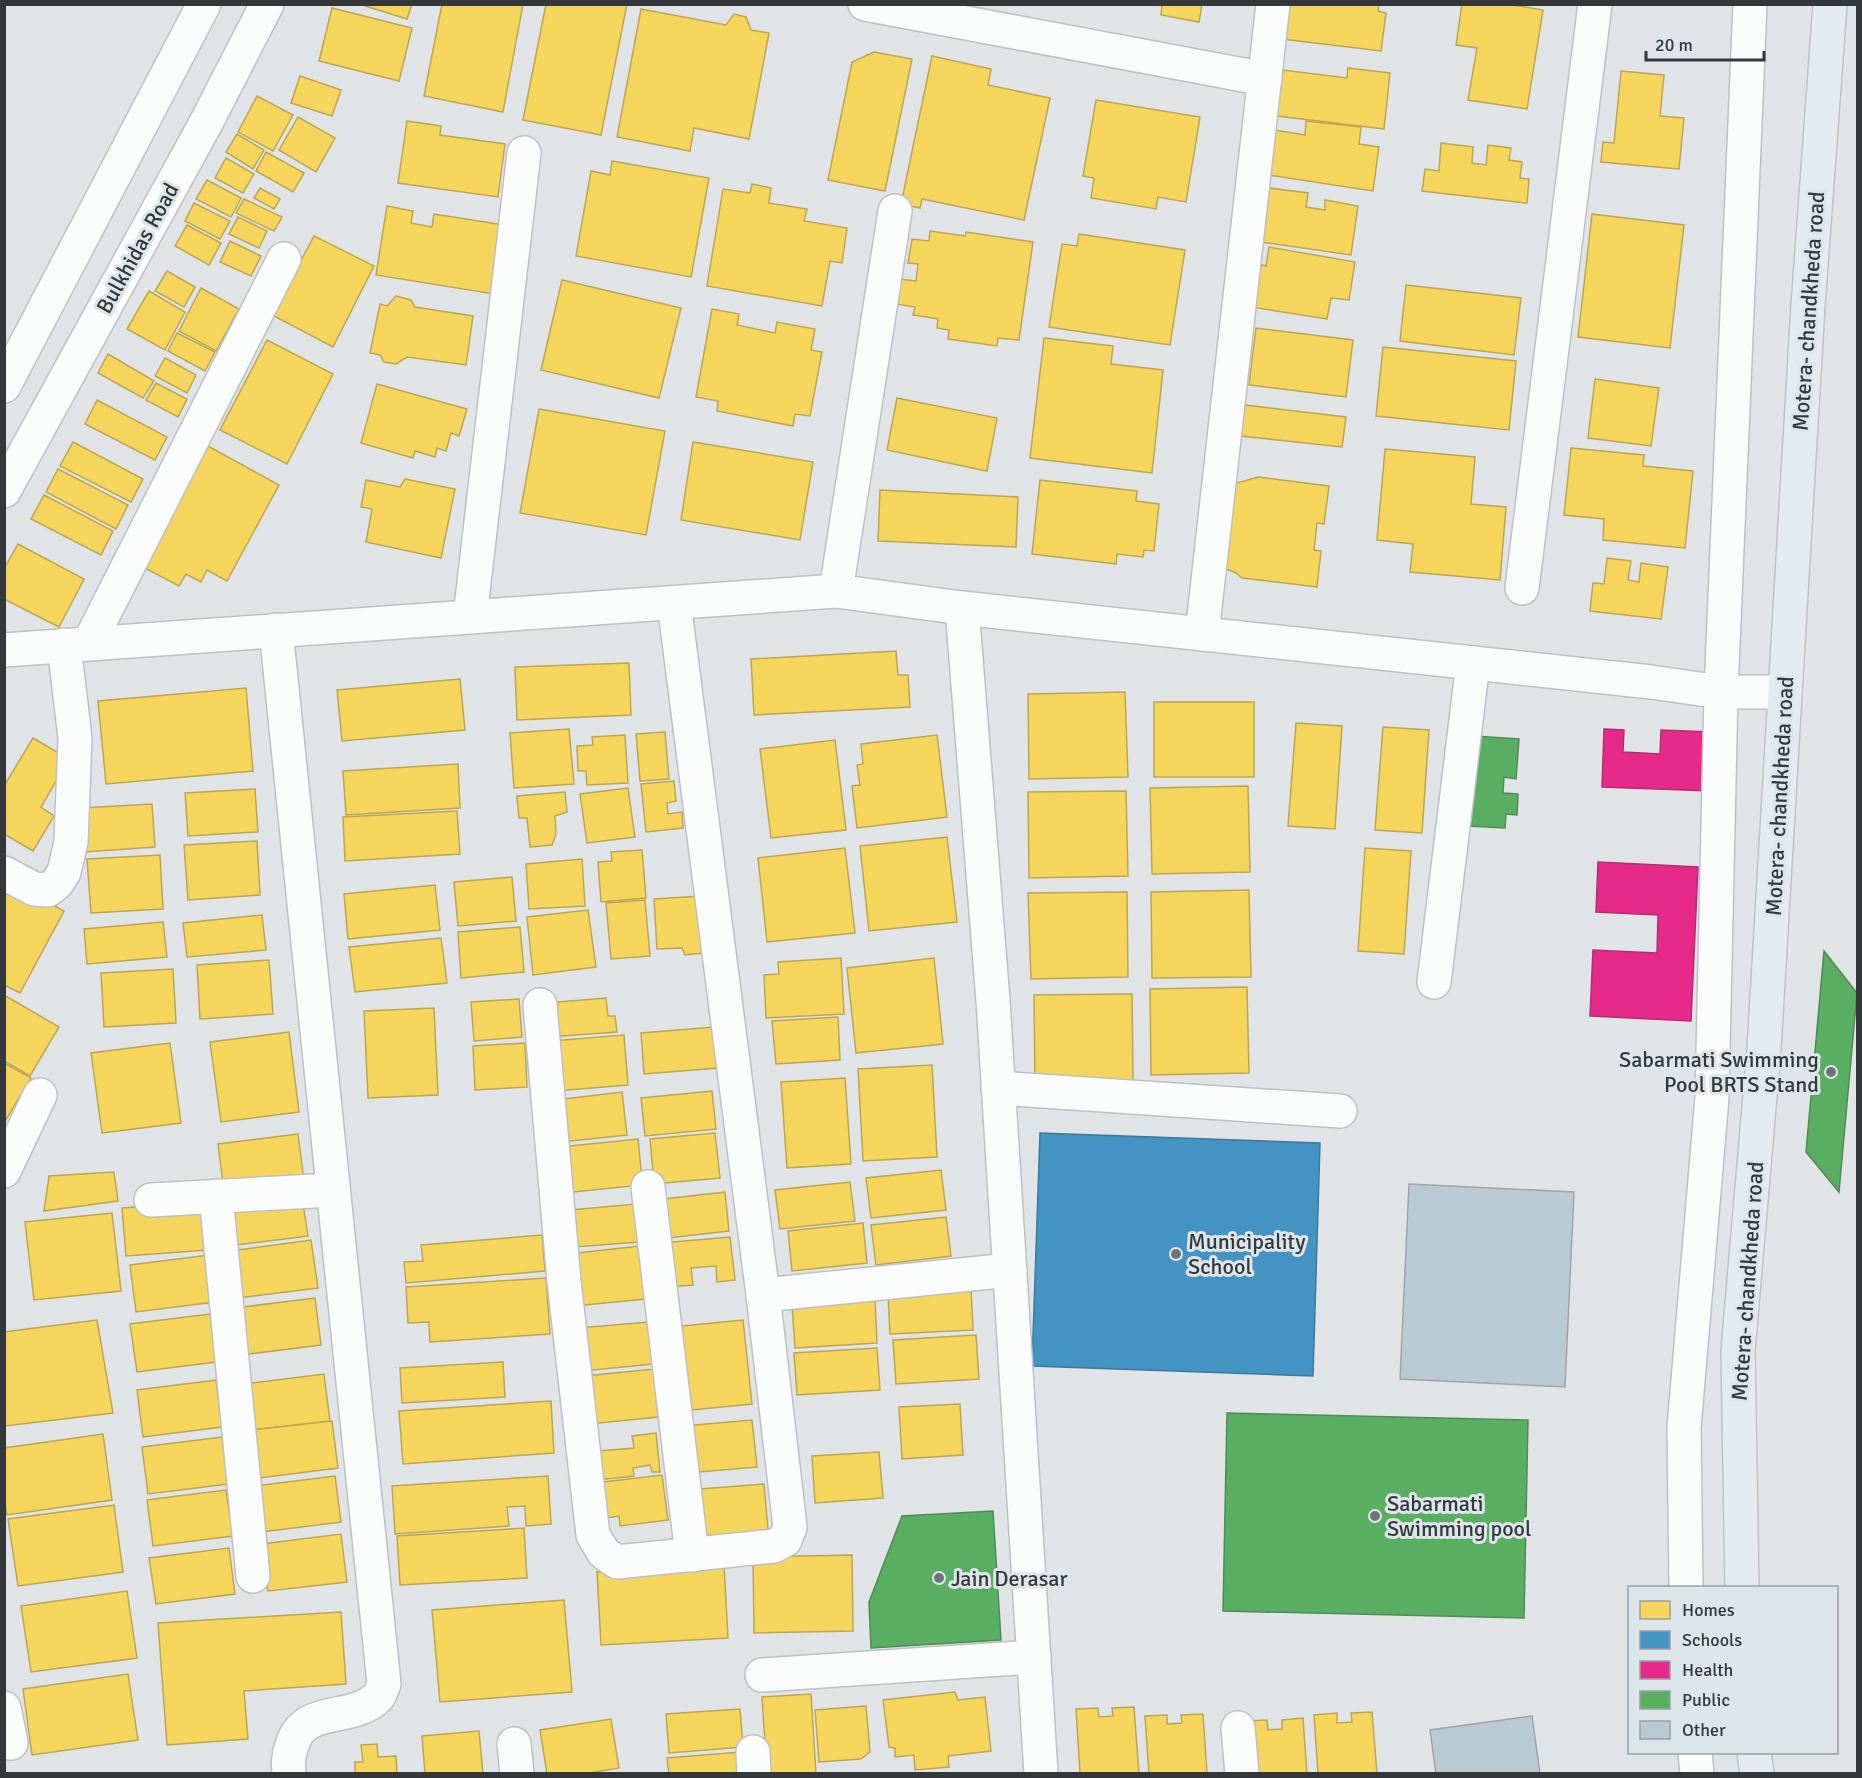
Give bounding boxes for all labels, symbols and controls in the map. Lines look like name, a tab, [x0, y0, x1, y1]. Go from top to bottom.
scale bar	[1646, 24, 1764, 62]
text: 20 m	[1655, 34, 1693, 56]
street label: Bulkhidas Road	[90, 178, 184, 318]
street label: Motera- chandkheda road	[1787, 190, 1830, 432]
street label: Motera- chandkheda road	[1760, 676, 1799, 916]
place label: Sabarmati Swimming Pool BRTS Stand	[1619, 1046, 1819, 1098]
marker: Sabarmati Swimming Pool BRTS Stand	[1824, 1065, 1838, 1079]
street label: Motera- chandkheda road	[1726, 1160, 1769, 1402]
place label: Municipality School	[1188, 1228, 1306, 1280]
marker: Municipality School	[1169, 1247, 1183, 1261]
place label: Sabarmati Swimming pool	[1387, 1490, 1531, 1542]
marker: Sabarmati Swimming pool	[1368, 1509, 1382, 1523]
place label: Jain Derasar	[951, 1565, 1068, 1592]
marker: Jain Derasar	[932, 1571, 946, 1585]
legend	[1628, 1586, 1838, 1754]
text: Homes	[1682, 1599, 1735, 1621]
text: Schools	[1682, 1629, 1742, 1651]
text: Health	[1682, 1659, 1733, 1681]
text: Public	[1682, 1689, 1730, 1711]
text: Other	[1682, 1719, 1726, 1741]

